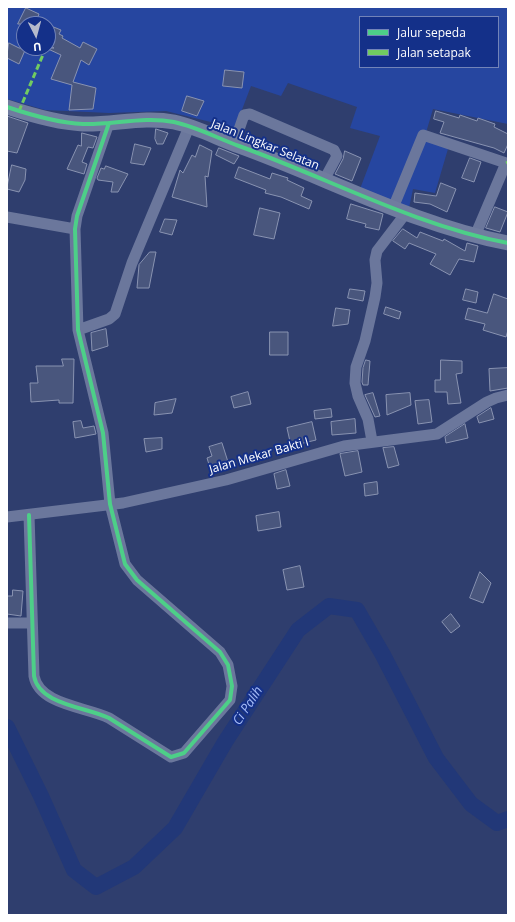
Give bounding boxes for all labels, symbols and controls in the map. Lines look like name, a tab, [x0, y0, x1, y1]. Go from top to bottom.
north arrow	[16, 16, 56, 56]
legend	[359, 16, 499, 68]
text: Jalur sepeda	[397, 24, 466, 41]
text: U	[32, 40, 42, 55]
text: Jalan setapak	[397, 44, 471, 61]
street label: Jalan Lingkar Selatan	[209, 117, 321, 173]
street label: Jalan Mekar Bakti I	[207, 435, 311, 477]
water label: Ci Palih	[230, 684, 266, 728]

